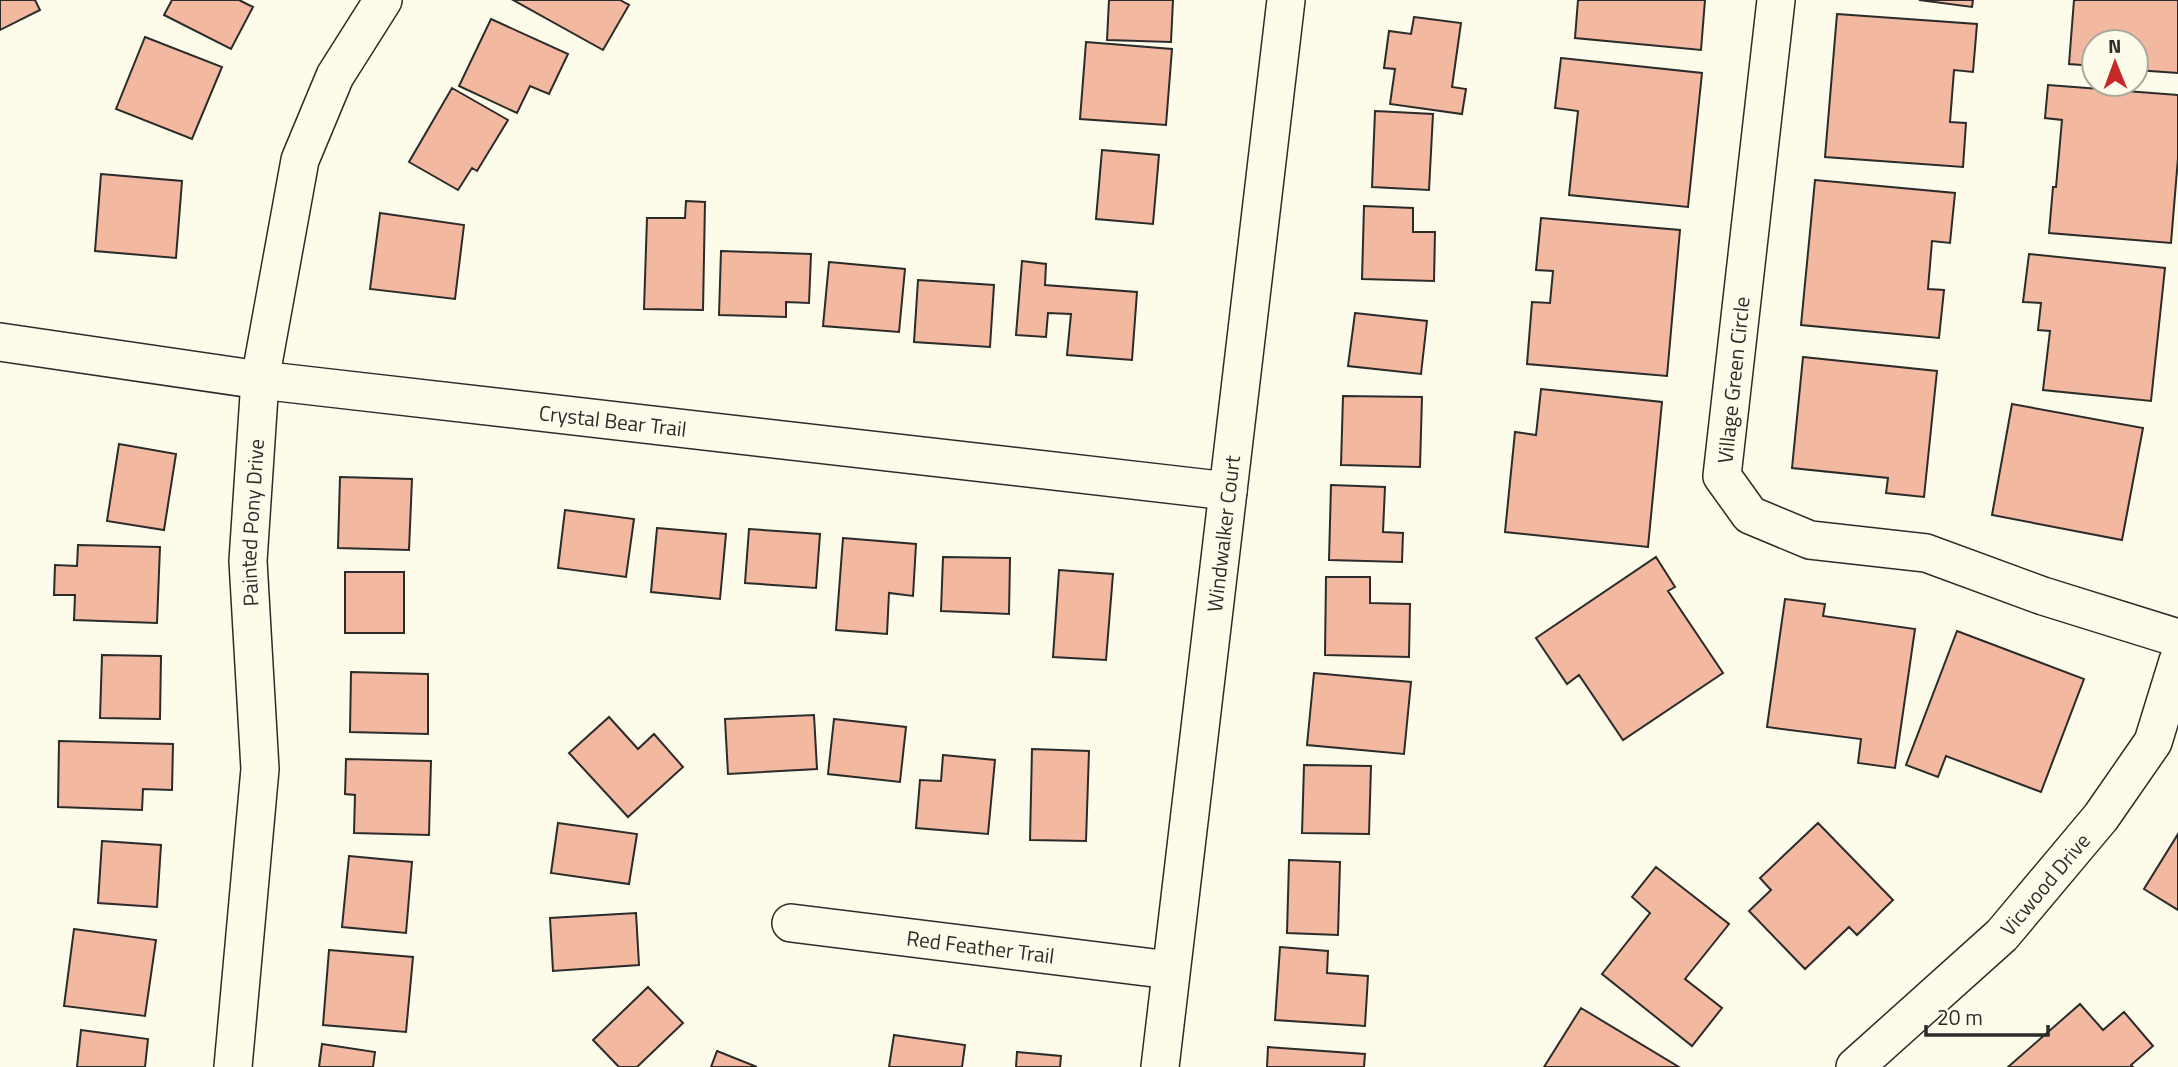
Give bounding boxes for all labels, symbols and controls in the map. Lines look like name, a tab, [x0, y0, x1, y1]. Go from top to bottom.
north arrow	[2080, 28, 2150, 98]
text: N	[2108, 31, 2122, 60]
street label: Village Green Circle	[1708, 295, 1758, 465]
street label: Crystal Bear Trail	[537, 396, 688, 445]
street label: Painted Pony Drive	[232, 438, 272, 607]
street label: Windwalker Court	[1198, 453, 1248, 614]
street label: Vicwood Drive	[1992, 826, 2097, 943]
street label: Red Feather Trail	[905, 921, 1056, 972]
scale bar	[1926, 993, 2048, 1038]
text: 20 m	[1937, 1001, 1983, 1033]

